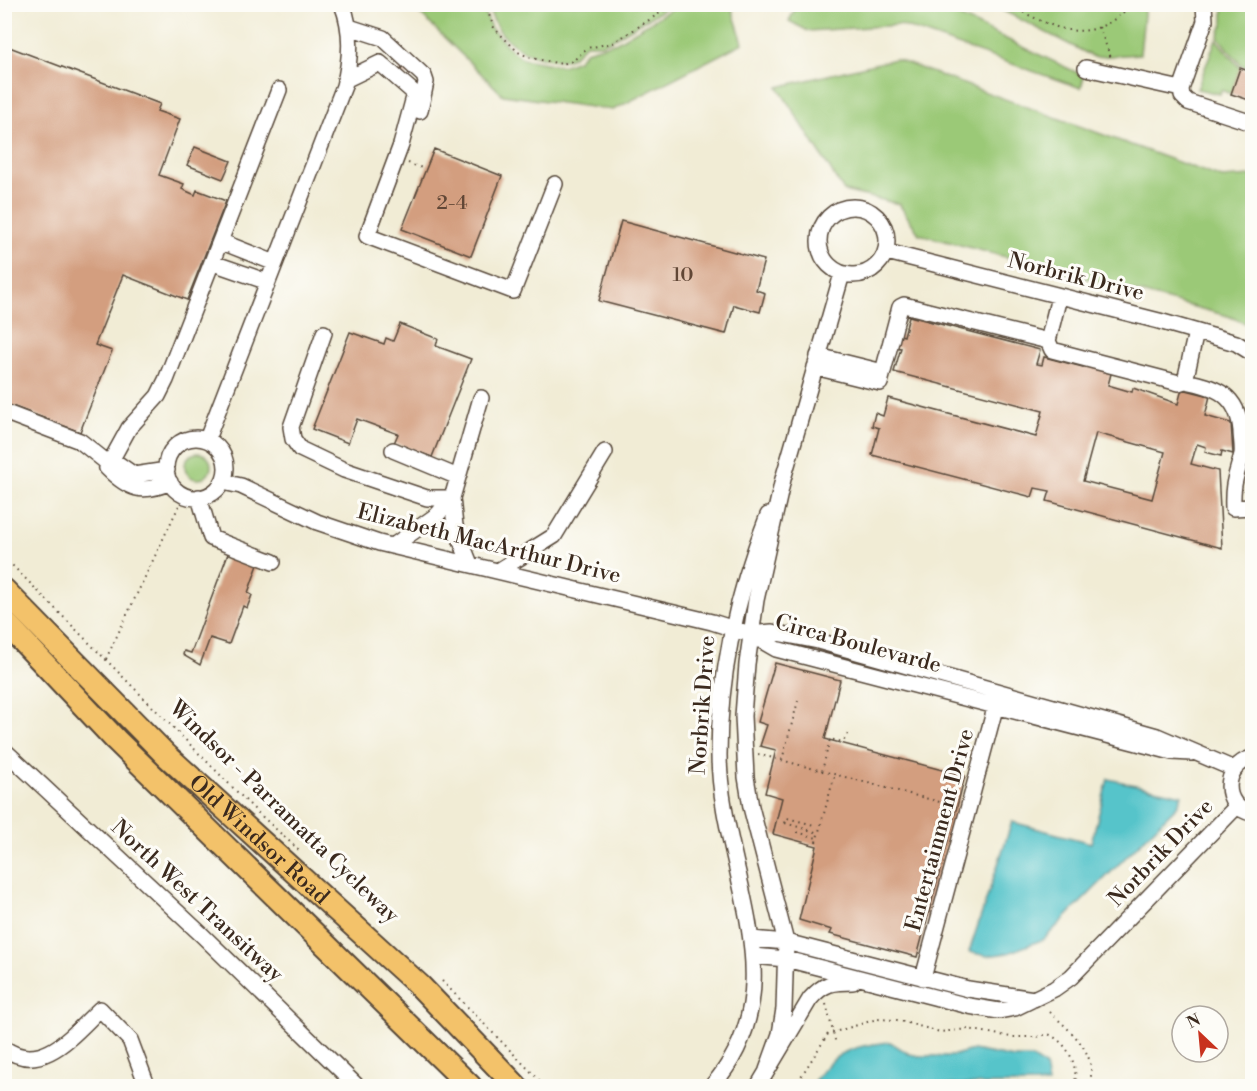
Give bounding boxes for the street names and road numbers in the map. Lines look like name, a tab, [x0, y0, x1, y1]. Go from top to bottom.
street label: Norbrik Drive	[1005, 247, 1147, 307]
street label: Elizabeth MacArthur Drive	[354, 498, 624, 590]
street label: Circa Boulevarde	[772, 609, 944, 679]
street label: Norbrik Drive	[685, 634, 721, 776]
street label: Windsor - Parramatta Cycleway	[163, 694, 405, 929]
street label: Entertainment Drive	[900, 726, 980, 934]
street label: Old Windsor Road	[183, 769, 335, 910]
street label: Norbrik Drive	[1103, 793, 1219, 913]
street label: North West Transitway	[105, 814, 289, 988]

